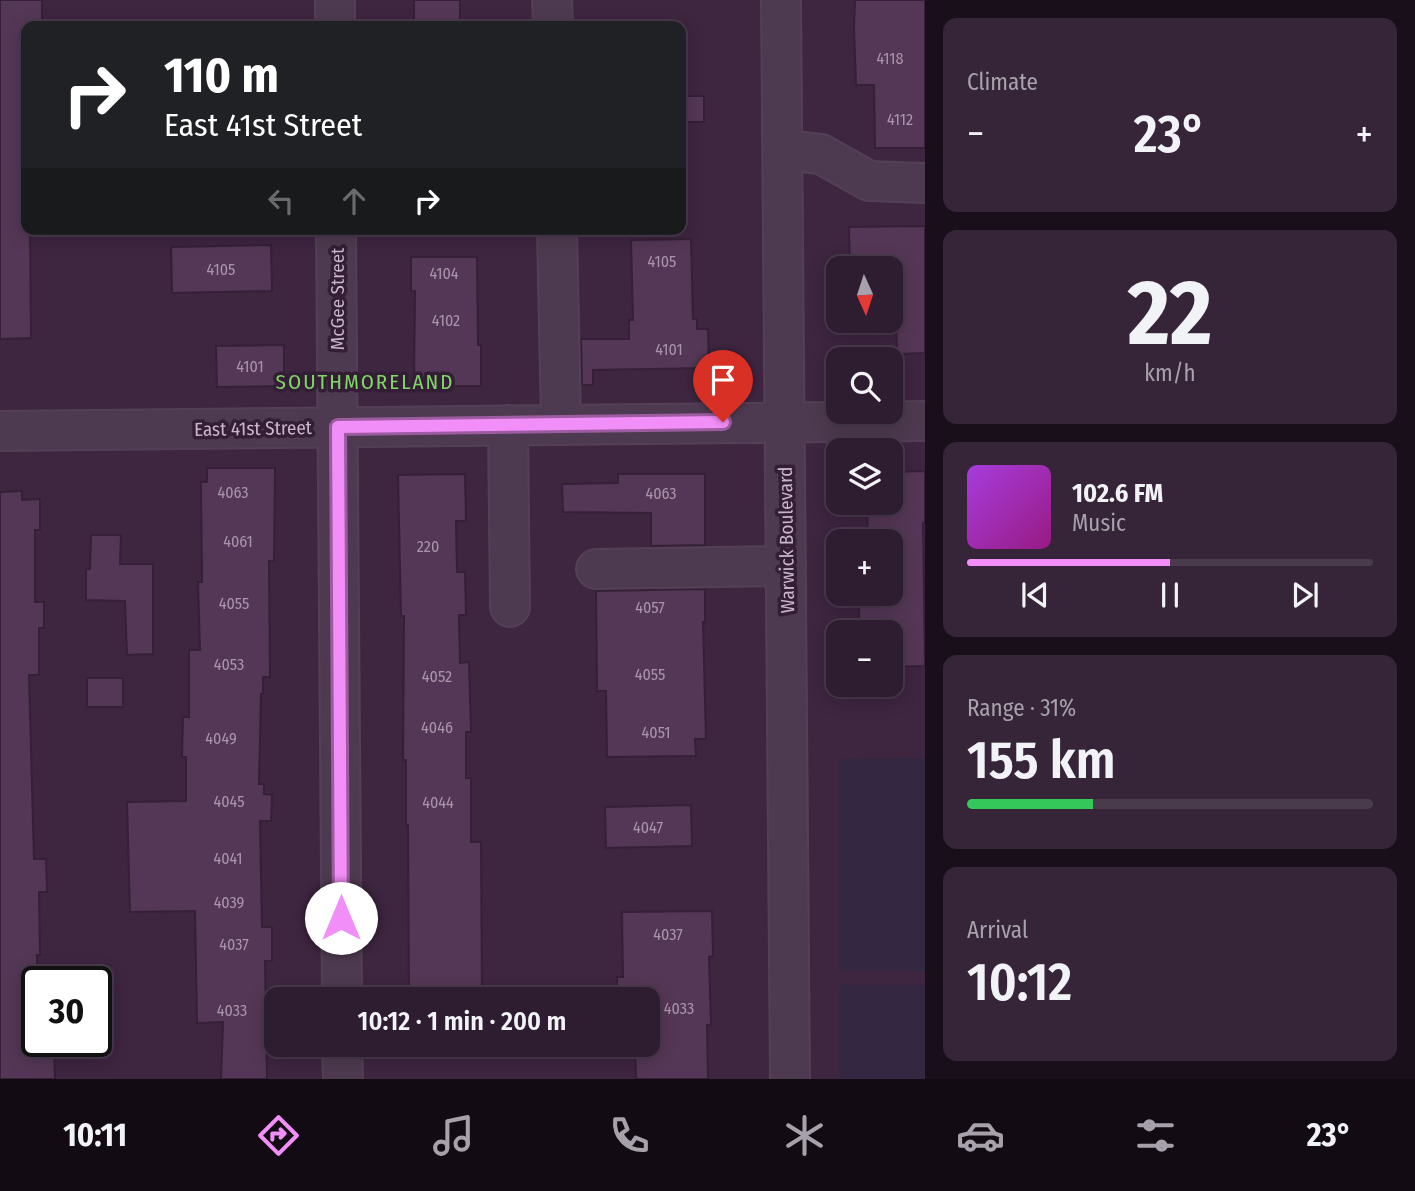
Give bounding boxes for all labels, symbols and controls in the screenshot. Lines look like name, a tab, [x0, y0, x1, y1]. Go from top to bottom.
text: 110 m	[164, 46, 279, 105]
icon: right	[49, 49, 140, 140]
house number: 4118	[876, 49, 904, 68]
text: Climate	[967, 68, 1038, 96]
text: 23°	[1134, 103, 1206, 166]
text: East 41st Street	[164, 106, 362, 144]
house number: 4112	[887, 110, 913, 129]
text: −	[967, 111, 984, 157]
text: +	[1356, 111, 1373, 157]
icon: left	[262, 182, 300, 220]
icon: ahead	[335, 182, 373, 220]
icon: right	[408, 182, 446, 220]
street label: McGee Street	[326, 247, 349, 350]
house number: 4105	[648, 252, 676, 271]
north arrow	[826, 256, 903, 332]
map controls	[826, 256, 903, 697]
text: 22	[1128, 259, 1212, 368]
house number: 4105	[207, 260, 235, 279]
house number: 4104	[429, 264, 459, 283]
house number: 4102	[432, 311, 460, 330]
house number: 4101	[655, 340, 683, 359]
button: search	[826, 347, 903, 424]
pin	[693, 350, 753, 422]
house number: 4101	[236, 357, 264, 376]
text: km/h	[1144, 359, 1196, 387]
icon: arrive	[704, 361, 742, 399]
district label: SOUTHMORELAND	[276, 369, 454, 395]
street label: East 41st Street	[194, 416, 313, 441]
button: layers	[826, 438, 903, 515]
street label: Warwick Boulevard	[774, 466, 799, 613]
text: 102.6 FM	[1072, 478, 1163, 509]
house number: 4063	[217, 483, 249, 502]
house number: 4063	[645, 484, 677, 503]
text: Music	[1072, 509, 1126, 537]
button: +	[826, 529, 903, 606]
house number: 4061	[223, 532, 253, 551]
house number: 220	[417, 537, 439, 556]
icon: previous	[1016, 576, 1054, 614]
icon: pause	[1151, 576, 1189, 614]
icon: next	[1286, 576, 1324, 614]
house number: 4055	[219, 594, 249, 613]
house number: 4057	[635, 598, 665, 617]
button: −	[826, 620, 903, 697]
house number: 4053	[214, 655, 244, 674]
house number: 4055	[635, 665, 665, 684]
house number: 4052	[422, 667, 452, 686]
text: Range · 31%	[967, 694, 1076, 722]
house number: 4046	[421, 718, 453, 737]
house number: 4051	[642, 723, 670, 742]
house number: 4049	[205, 729, 237, 748]
text: 155 km	[967, 729, 1115, 792]
house number: 4045	[213, 792, 245, 811]
house number: 4044	[422, 793, 454, 812]
house number: 4047	[633, 818, 664, 837]
house number: 4041	[213, 849, 243, 868]
position arrow	[304, 881, 378, 955]
house number: 4039	[214, 893, 245, 912]
text: Arrival	[967, 916, 1028, 944]
house number: 4037	[653, 925, 683, 944]
house number: 4037	[219, 935, 249, 954]
text: 10:12	[967, 951, 1072, 1014]
speed limit sign: 30	[21, 966, 112, 1057]
house number: 4033	[664, 999, 694, 1018]
house number: 4033	[217, 1001, 247, 1020]
text: 10:12 · 1 min · 200 m	[358, 1006, 566, 1037]
icon: directions	[254, 1111, 303, 1160]
icon: music	[429, 1111, 478, 1160]
icon: phone	[605, 1111, 654, 1160]
icon: climate	[780, 1111, 829, 1160]
icon: car	[956, 1111, 1005, 1160]
icon: filters	[1131, 1111, 1180, 1160]
text: 10:11	[63, 1116, 127, 1154]
text: 23°	[1307, 1116, 1352, 1154]

